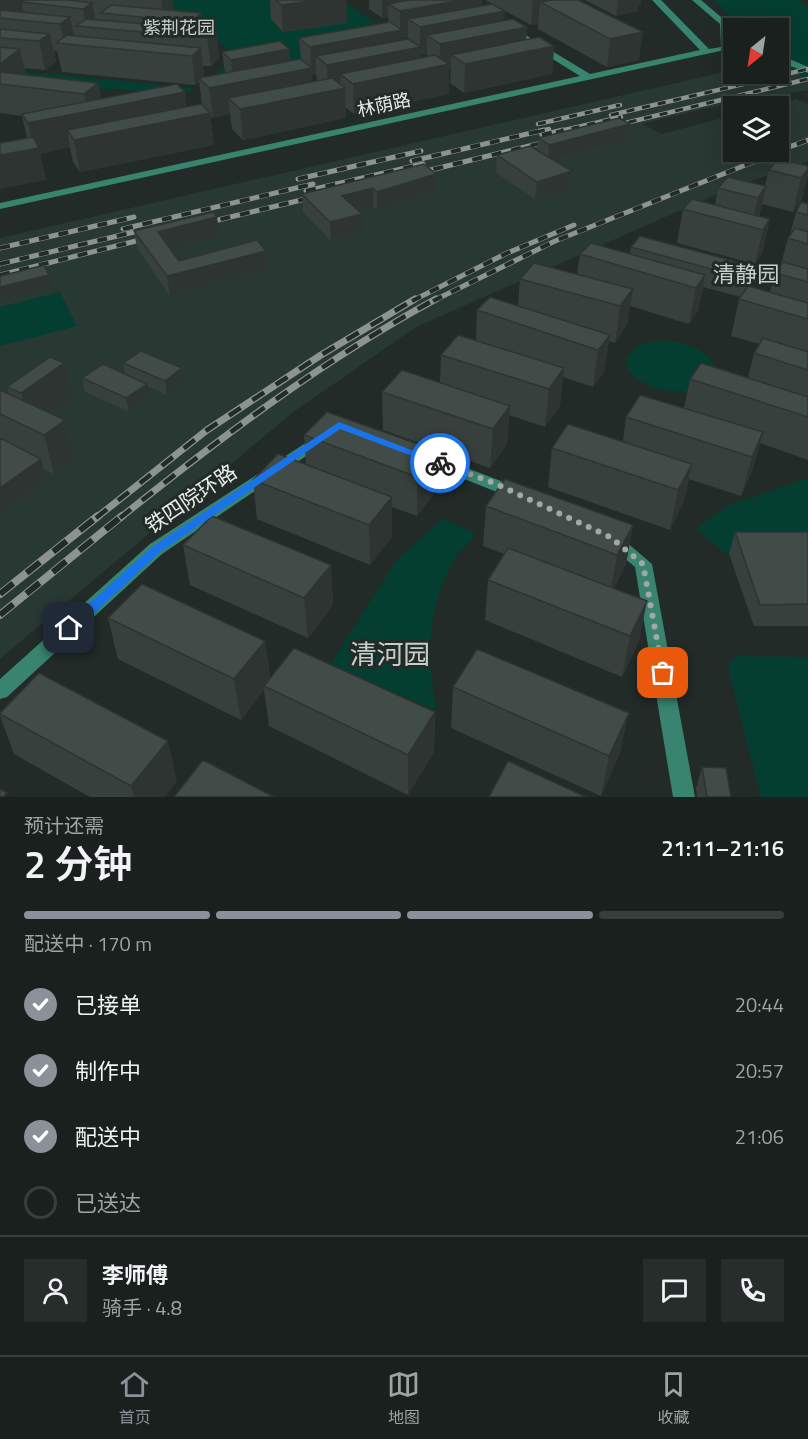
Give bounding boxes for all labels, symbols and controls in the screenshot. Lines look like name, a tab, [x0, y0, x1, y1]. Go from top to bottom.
district label: 紫荆花园	[143, 14, 215, 41]
north arrow	[723, 18, 789, 84]
map controls	[723, 18, 789, 162]
street label: 林荫路	[355, 86, 413, 123]
button: layers	[723, 96, 789, 162]
district label: 清静园	[713, 257, 779, 291]
courier	[410, 433, 470, 493]
icon: bike	[424, 447, 457, 480]
street label: 铁四院环路	[138, 456, 243, 541]
pin	[43, 602, 94, 653]
icon: home	[52, 611, 85, 644]
district label: 清河园	[350, 633, 431, 674]
pin	[637, 647, 688, 698]
icon: bag	[646, 656, 679, 689]
text: 预计还需	[24, 810, 104, 841]
text: 21:11–21:16	[661, 831, 784, 865]
text: 2 分钟	[24, 834, 132, 893]
text: 配送中 · 170 m	[24, 928, 152, 959]
icon: check	[24, 988, 57, 1021]
text: 已接单	[75, 988, 141, 1022]
text: 20:44	[735, 989, 784, 1020]
icon: check	[24, 1054, 57, 1087]
text: 制作中	[75, 1054, 141, 1088]
text: 20:57	[735, 1055, 784, 1086]
icon: check	[24, 1120, 57, 1153]
text: 配送中	[75, 1120, 141, 1154]
text: 21:06	[735, 1121, 784, 1152]
text: 已送达	[75, 1186, 141, 1220]
text: 李师傅	[102, 1258, 168, 1292]
button: person	[24, 1259, 87, 1322]
button: chat	[643, 1259, 706, 1322]
button: phone	[721, 1259, 784, 1322]
text: 骑手 · 4.8	[102, 1292, 182, 1323]
tab: 首页	[118, 1368, 151, 1429]
tab: 地图	[387, 1368, 420, 1429]
tab: 收藏	[657, 1368, 690, 1429]

